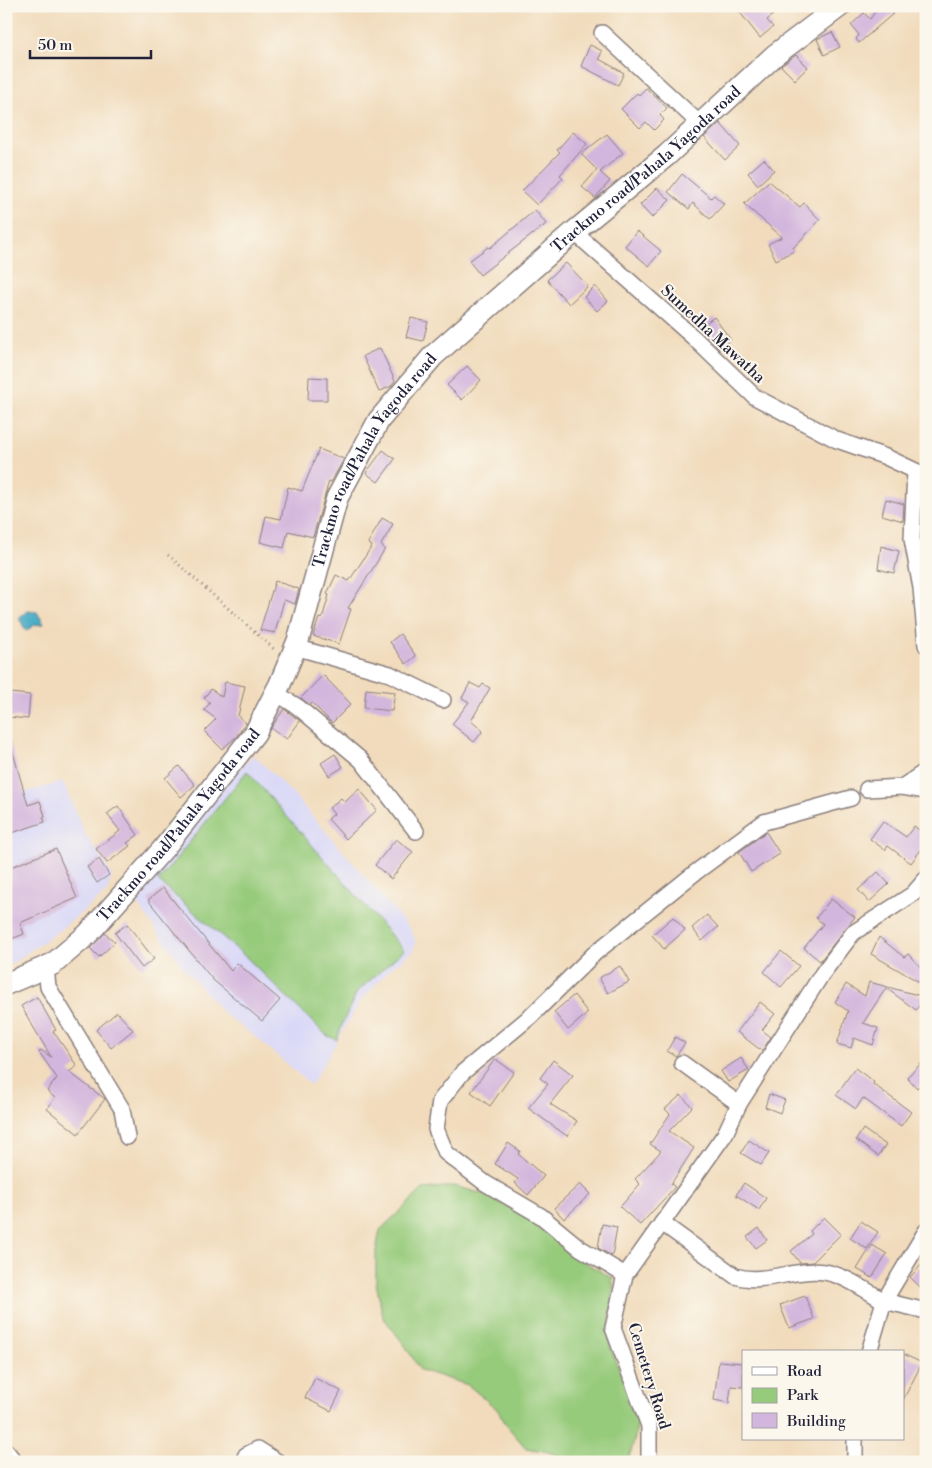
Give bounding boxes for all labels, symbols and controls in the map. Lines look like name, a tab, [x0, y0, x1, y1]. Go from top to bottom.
scale bar	[30, 28, 151, 60]
text: 50 m	[38, 36, 72, 55]
street label: Trackmo road/Pahala Yagoda road	[547, 82, 745, 257]
street label: Sumedha Mawatha	[657, 281, 770, 388]
street label: Trackmo road/Pahala Yagoda road	[308, 349, 441, 570]
street label: Trackmo road/Pahala Yagoda road	[93, 725, 265, 926]
street label: Cemetery Road	[623, 1320, 675, 1432]
legend	[742, 1350, 904, 1440]
text: Road	[787, 1362, 822, 1381]
text: Park	[787, 1386, 819, 1405]
text: Building	[786, 1412, 846, 1431]

